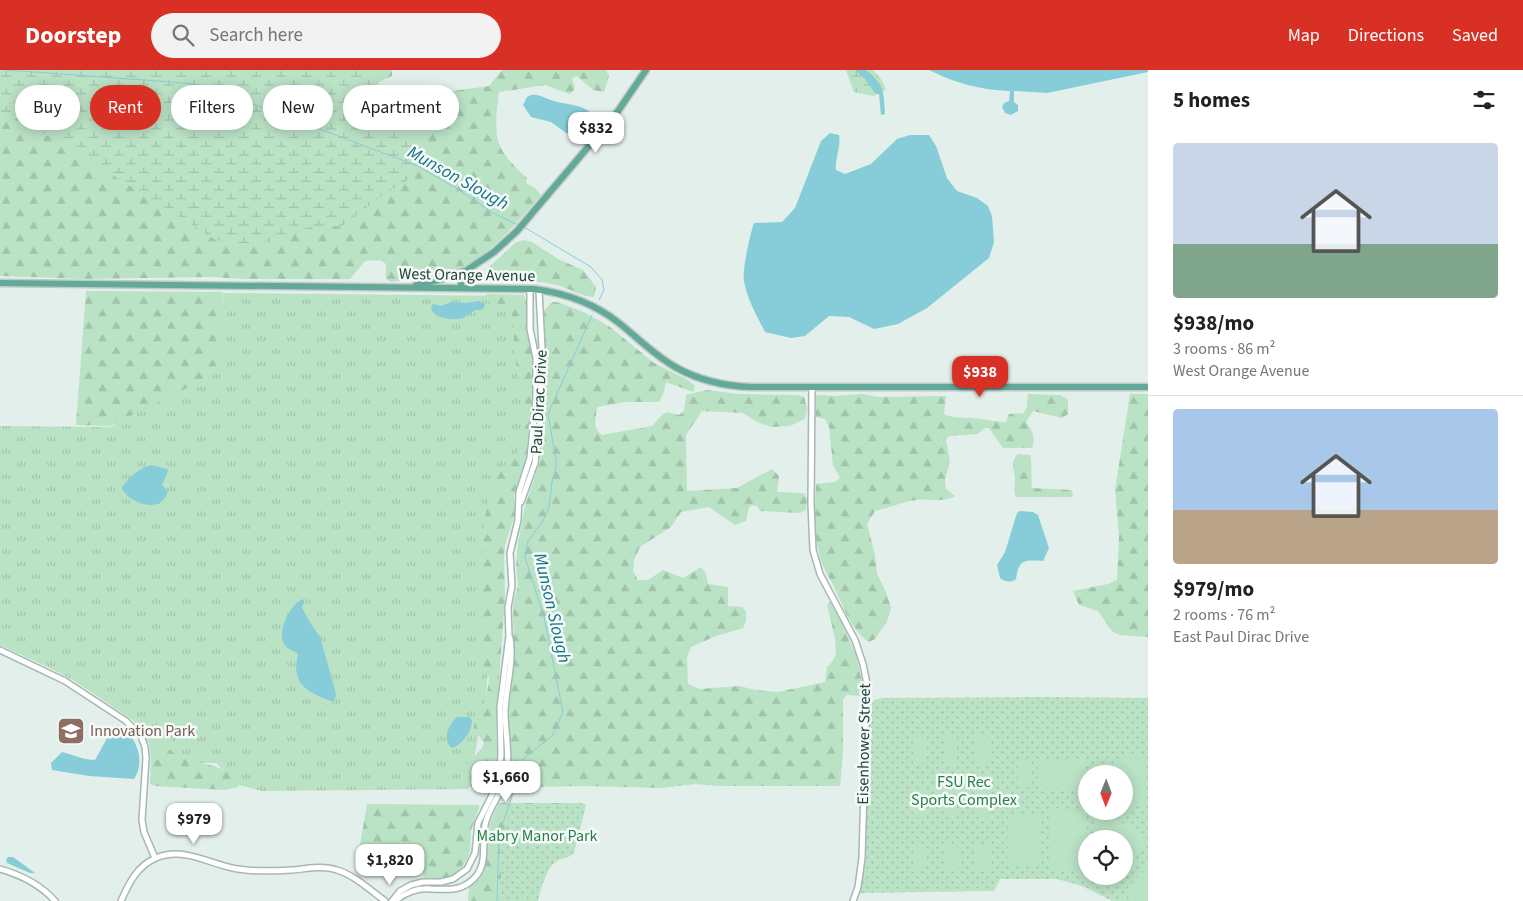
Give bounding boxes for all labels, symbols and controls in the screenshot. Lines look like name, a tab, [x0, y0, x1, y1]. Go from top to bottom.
search box	[151, 13, 501, 58]
text: Doorstep	[25, 18, 121, 53]
icon: search	[169, 21, 197, 49]
text: Search here	[209, 22, 303, 49]
text: Map	[1288, 23, 1320, 48]
text: Directions	[1348, 23, 1424, 48]
text: Saved	[1452, 23, 1498, 48]
chip: Buy	[15, 85, 80, 130]
chip: Rent	[90, 85, 161, 130]
chip: Filters	[171, 85, 253, 130]
chip: New	[263, 85, 333, 130]
chip: Apartment	[343, 85, 459, 130]
text: 5 homes	[1173, 85, 1250, 115]
icon: filters	[1470, 86, 1498, 114]
pin: $832	[566, 112, 626, 154]
text: $832	[579, 117, 613, 139]
water label: Munson Slough	[403, 140, 513, 216]
icon: home	[1291, 176, 1381, 266]
street label: West Orange Avenue	[399, 263, 535, 287]
text: $938/mo	[1173, 308, 1254, 338]
text: 3 rooms · 86 m²	[1173, 338, 1275, 360]
street label: Paul Dirac Drive	[525, 349, 553, 455]
pin: $938	[950, 356, 1010, 398]
text: West Orange Avenue	[1173, 360, 1309, 382]
text: $938	[963, 361, 997, 383]
icon: home	[1291, 441, 1381, 531]
water label: Munson Slough	[527, 551, 577, 665]
text: $979/mo	[1173, 574, 1254, 604]
text: 2 rooms · 76 m²	[1173, 604, 1275, 626]
text: East Paul Dirac Drive	[1173, 626, 1309, 648]
street label: Eisenhower Street	[852, 683, 876, 805]
school or university icon: Innovation Park	[56, 716, 86, 746]
place label: Innovation Park	[90, 720, 195, 742]
pin: $1,660	[465, 760, 547, 803]
north arrow	[1078, 765, 1132, 820]
map controls	[1078, 765, 1133, 885]
text: $1,660	[482, 766, 530, 788]
park label: FSU Rec Sports Complex	[911, 771, 1017, 811]
pin: $979	[164, 802, 224, 845]
text: $979	[177, 808, 211, 830]
park label: Mabry Manor Park	[477, 825, 598, 847]
button: locate	[1078, 830, 1133, 885]
pin: $1,820	[349, 844, 431, 886]
text: $1,820	[366, 849, 414, 871]

